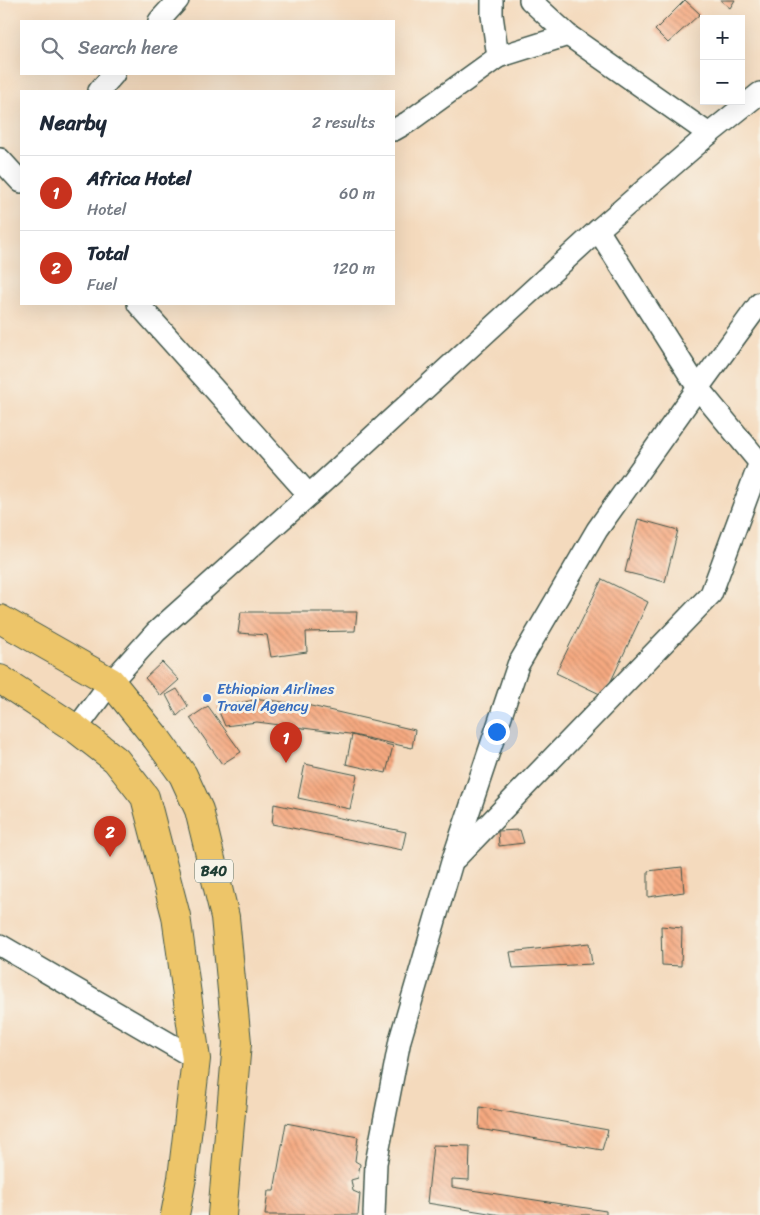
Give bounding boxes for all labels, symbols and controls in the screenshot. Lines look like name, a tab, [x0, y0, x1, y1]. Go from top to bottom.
map controls	[700, 15, 745, 105]
button: +	[700, 15, 745, 60]
search box	[20, 20, 395, 75]
text: Search here	[78, 31, 178, 64]
icon: search	[38, 34, 66, 62]
button: −	[700, 60, 745, 105]
text: Nearby	[40, 104, 106, 142]
text: 2 results	[312, 108, 375, 137]
text: Africa Hotel	[87, 162, 191, 195]
text: 1	[53, 179, 59, 208]
text: 60 m	[339, 179, 375, 208]
text: Hotel	[87, 195, 126, 224]
text: Total	[87, 237, 129, 270]
text: 2	[51, 254, 61, 283]
text: 120 m	[332, 254, 375, 283]
text: Fuel	[87, 270, 117, 299]
place label: Ethiopian Airlines Travel Agency	[217, 676, 334, 719]
marker: Ethiopian Airlines Travel Agency	[201, 692, 213, 704]
your location	[484, 719, 510, 745]
pin: 1	[270, 722, 302, 763]
pin: 2	[94, 816, 126, 857]
road number: B40	[195, 859, 233, 882]

